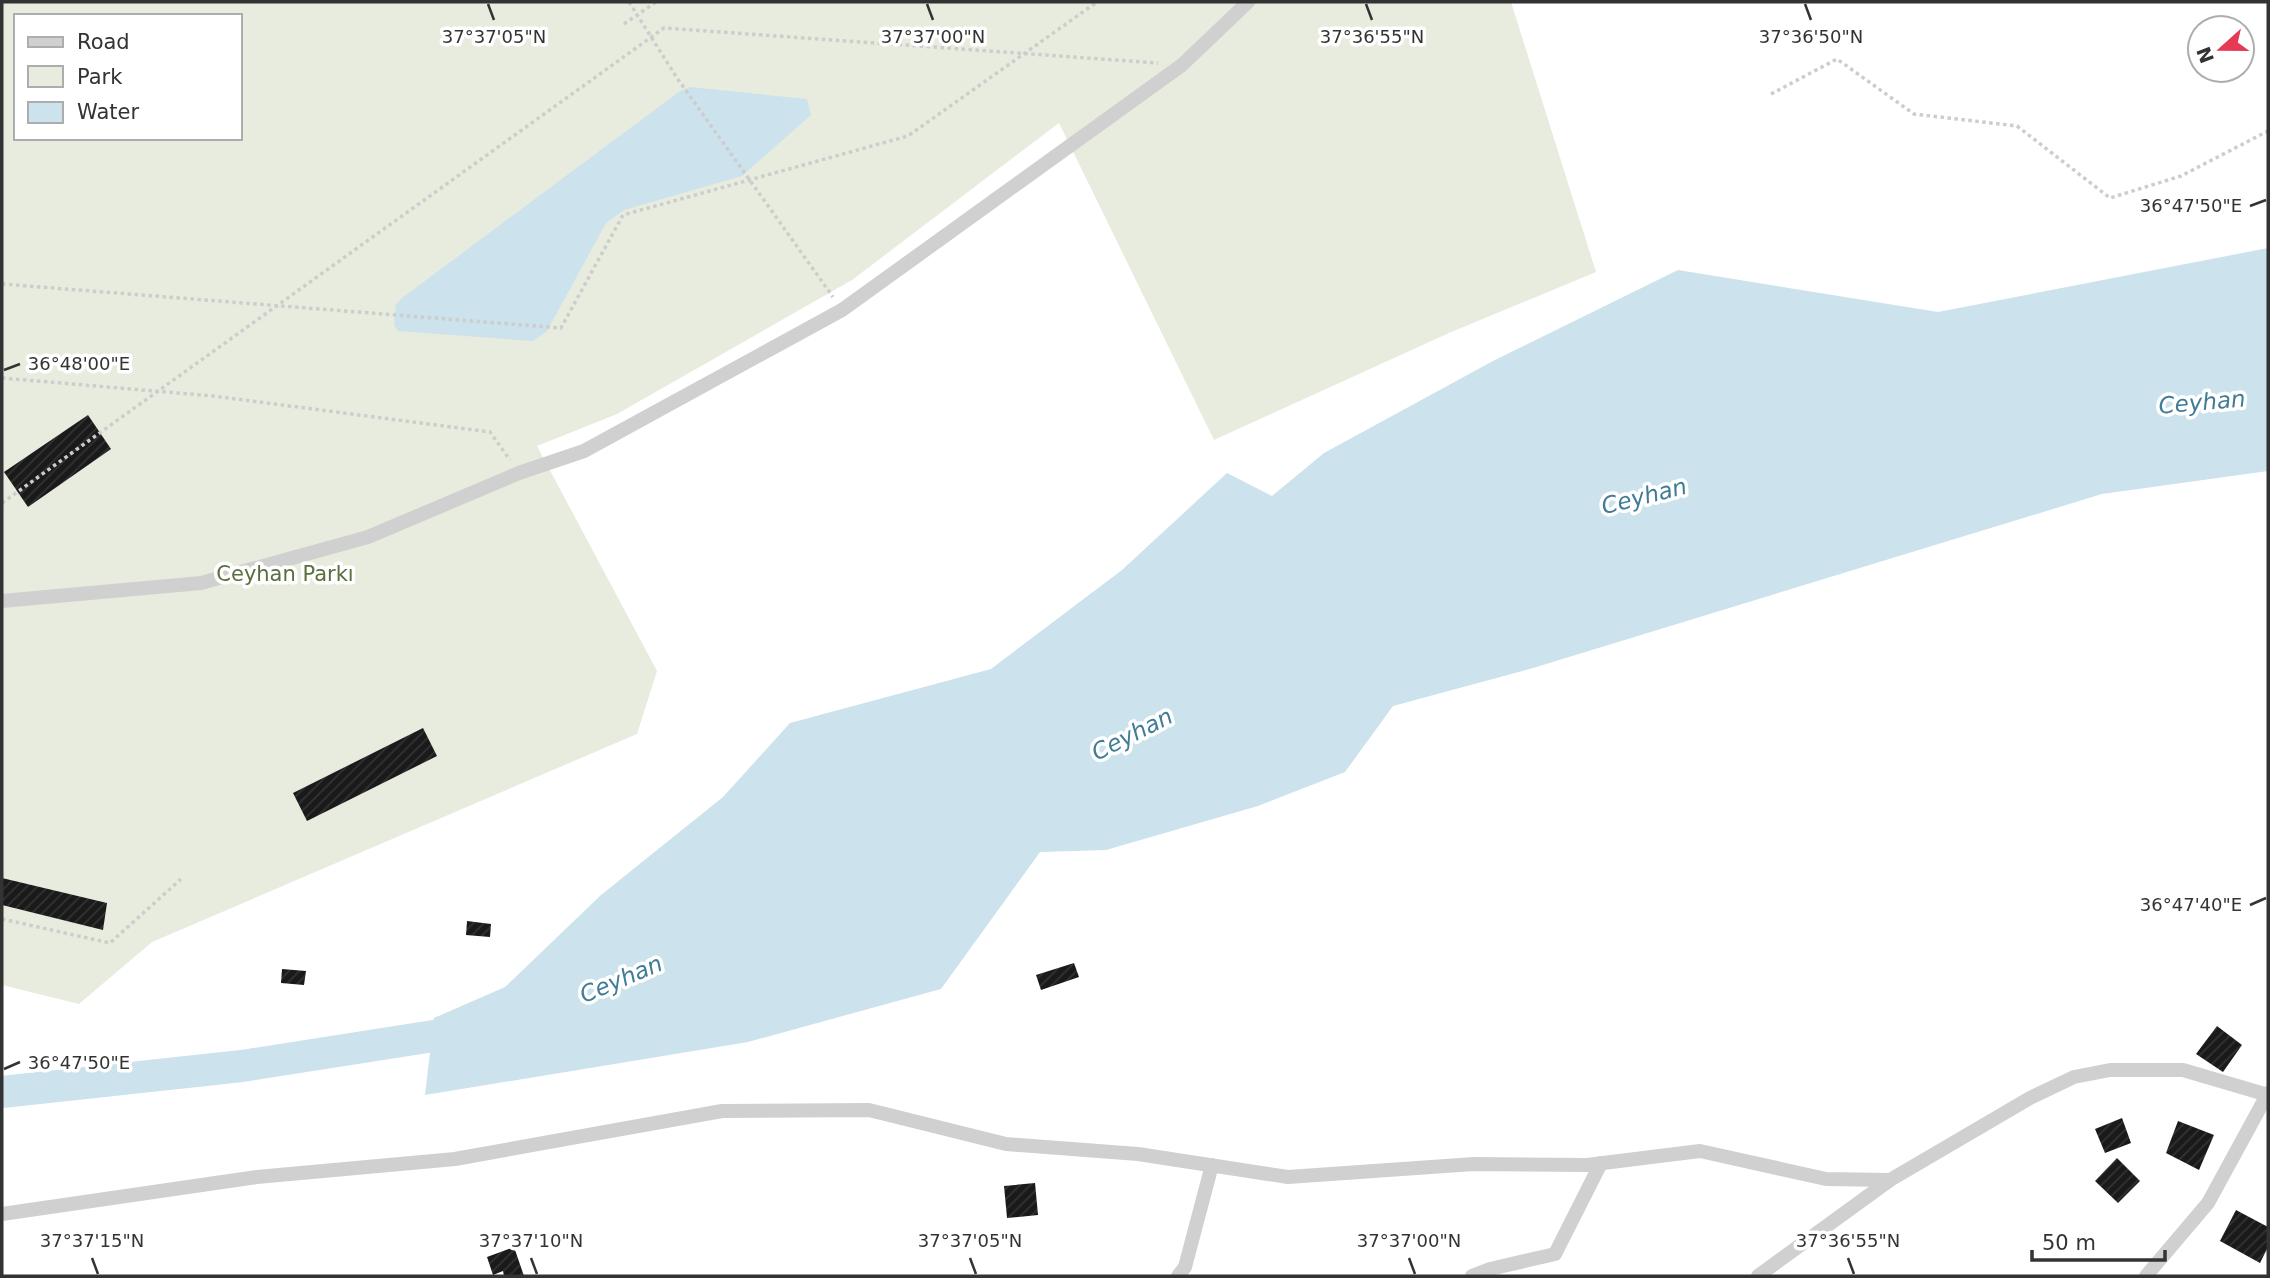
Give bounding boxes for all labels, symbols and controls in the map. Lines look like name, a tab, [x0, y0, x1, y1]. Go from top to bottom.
legend	[14, 14, 242, 140]
north arrow	[2186, 14, 2256, 84]
text: 37°37'05"N	[442, 26, 546, 47]
text: 37°37'00"N	[881, 26, 985, 47]
text: 37°36'55"N	[1320, 26, 1424, 47]
text: 37°36'50"N	[1759, 26, 1863, 47]
text: Road	[77, 30, 130, 54]
text: N	[2192, 44, 2218, 66]
text: Park	[77, 65, 123, 89]
text: Water	[77, 100, 139, 124]
text: 36°47'50"E	[2140, 195, 2242, 216]
text: 36°48'00"E	[28, 353, 130, 374]
water label: Ceyhan	[2157, 385, 2247, 419]
water label: Ceyhan	[1599, 473, 1689, 519]
park label: Ceyhan Parkı	[216, 562, 354, 586]
water label: Ceyhan	[1087, 703, 1177, 765]
text: 36°47'40"E	[2140, 894, 2242, 915]
water label: Ceyhan	[576, 950, 666, 1008]
text: 36°47'50"E	[28, 1052, 130, 1073]
scale bar	[2032, 1218, 2165, 1262]
text: 37°37'15"N	[40, 1230, 144, 1251]
text: 37°37'10"N	[479, 1230, 583, 1251]
text: 37°37'05"N	[918, 1230, 1022, 1251]
text: 37°37'00"N	[1357, 1230, 1461, 1251]
text: 37°36'55"N	[1796, 1230, 1900, 1251]
text: 50 m	[2042, 1231, 2096, 1255]

